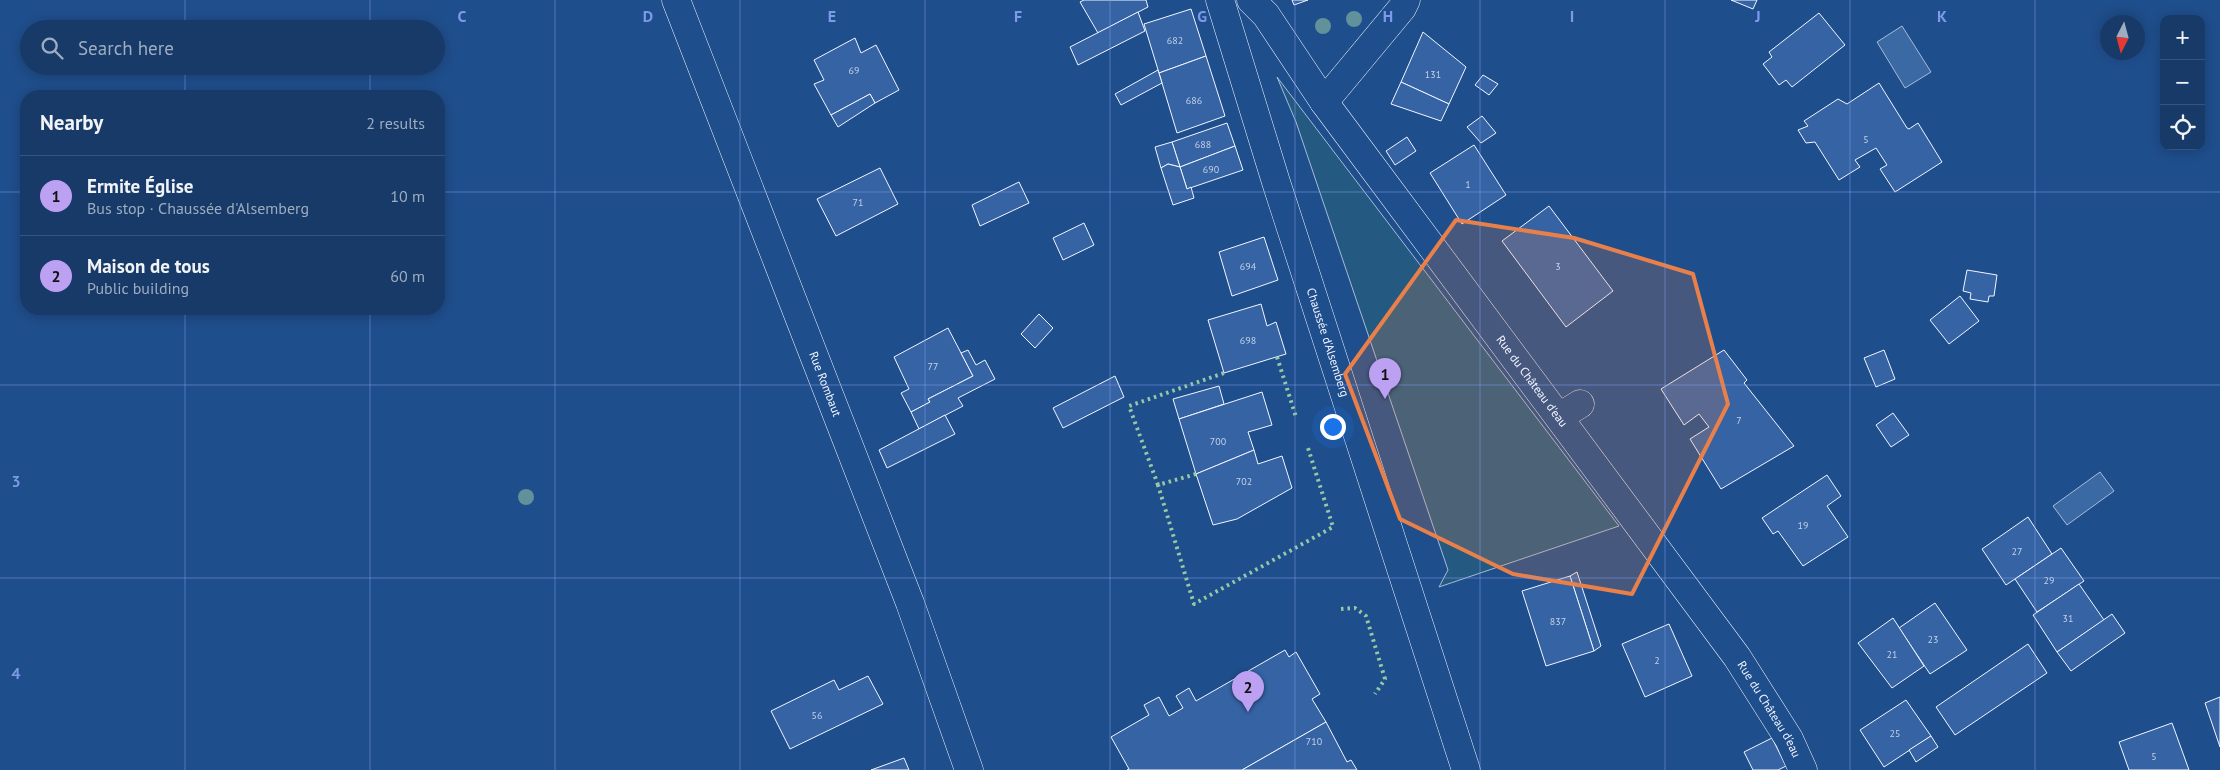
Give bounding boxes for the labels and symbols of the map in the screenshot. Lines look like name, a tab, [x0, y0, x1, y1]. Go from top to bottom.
text: C	[458, 6, 467, 26]
text: D	[643, 6, 653, 26]
text: E	[828, 6, 836, 26]
text: F	[1014, 6, 1022, 26]
text: G	[1197, 6, 1207, 26]
text: H	[1383, 6, 1393, 26]
text: I	[1570, 6, 1574, 26]
text: J	[1754, 6, 1761, 26]
text: K	[1937, 6, 1947, 26]
north arrow	[2100, 15, 2145, 60]
house number: 682	[1167, 34, 1183, 47]
house number: 69	[849, 64, 859, 77]
house number: 131	[1425, 68, 1441, 81]
house number: 686	[1186, 94, 1202, 107]
house number: 5	[1863, 133, 1869, 146]
house number: 688	[1195, 138, 1211, 151]
house number: 690	[1203, 163, 1220, 176]
house number: 1	[1465, 178, 1471, 191]
house number: 71	[853, 196, 863, 209]
house number: 694	[1240, 260, 1257, 273]
house number: 3	[1555, 260, 1561, 273]
street label: Chaussée d'Alsemberg	[1304, 286, 1353, 399]
street label: Rue du Château d'eau	[1493, 332, 1571, 430]
house number: 698	[1240, 334, 1256, 347]
street label: Rue Rombaut	[806, 349, 845, 419]
pin: 1	[1369, 358, 1401, 399]
house number: 77	[928, 360, 938, 373]
your location	[1320, 414, 1346, 440]
house number: 7	[1736, 414, 1742, 427]
house number: 700	[1210, 435, 1227, 448]
text: 3	[11, 471, 21, 491]
house number: 702	[1236, 475, 1252, 488]
house number: 19	[1798, 519, 1808, 532]
house number: 27	[2012, 545, 2022, 558]
house number: 29	[2044, 574, 2054, 587]
house number: 31	[2063, 612, 2073, 625]
house number: 837	[1550, 615, 1566, 628]
house number: 23	[1928, 633, 1938, 646]
house number: 21	[1887, 648, 1897, 661]
house number: 2	[1654, 654, 1660, 667]
street label: Rue du Château d'eau	[1734, 658, 1804, 760]
text: 4	[11, 663, 21, 683]
pin: 2	[1232, 671, 1264, 712]
house number: 56	[812, 709, 822, 722]
house number: 25	[1890, 727, 1900, 740]
house number: 710	[1306, 735, 1323, 748]
house number: 5	[2151, 750, 2157, 763]

